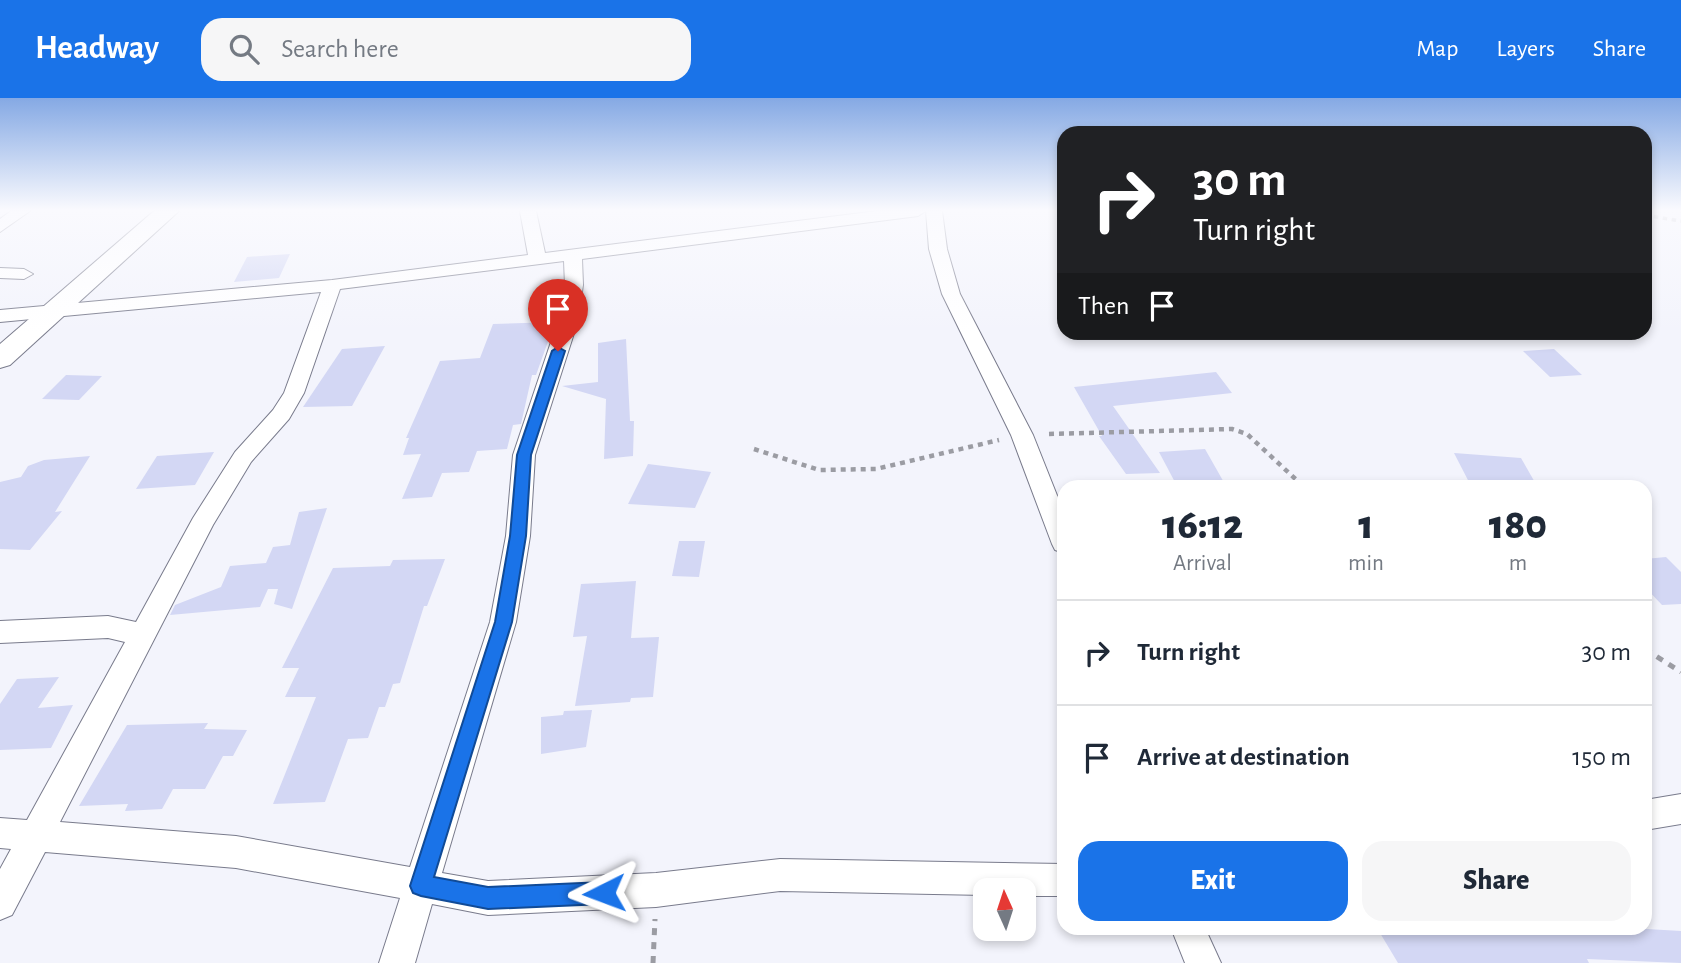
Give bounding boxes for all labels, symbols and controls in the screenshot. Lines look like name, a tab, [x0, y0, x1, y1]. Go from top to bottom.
search box	[201, 18, 691, 81]
icon: search	[225, 30, 263, 68]
text: Headway	[35, 32, 159, 65]
text: Search here	[281, 36, 399, 62]
text: Map	[1416, 37, 1458, 61]
text: Layers	[1496, 37, 1555, 61]
text: Share	[1593, 37, 1646, 61]
icon: right	[1078, 154, 1169, 245]
text: 30 m	[1193, 156, 1287, 205]
text: Turn right	[1193, 214, 1315, 246]
pin	[528, 279, 588, 351]
icon: arrive	[1143, 287, 1181, 325]
icon: arrive	[539, 290, 577, 328]
text: Then	[1078, 293, 1129, 319]
text: 16:12	[1162, 504, 1243, 546]
text: 1	[1358, 504, 1374, 546]
text: 180	[1489, 504, 1547, 546]
text: Arrival	[1173, 552, 1232, 575]
text: min	[1348, 552, 1384, 575]
text: m	[1509, 552, 1527, 575]
icon: right	[1078, 634, 1116, 672]
text: Turn right	[1137, 639, 1240, 665]
text: 30 m	[1581, 639, 1631, 665]
icon: arrive	[1078, 739, 1116, 777]
text: Arrive at destination	[1137, 744, 1350, 770]
text: 150 m	[1572, 744, 1631, 770]
button: Exit	[1078, 841, 1348, 921]
button: Share	[1362, 841, 1631, 921]
position arrow	[567, 856, 641, 930]
north arrow	[973, 878, 1036, 942]
map controls	[973, 878, 1036, 941]

